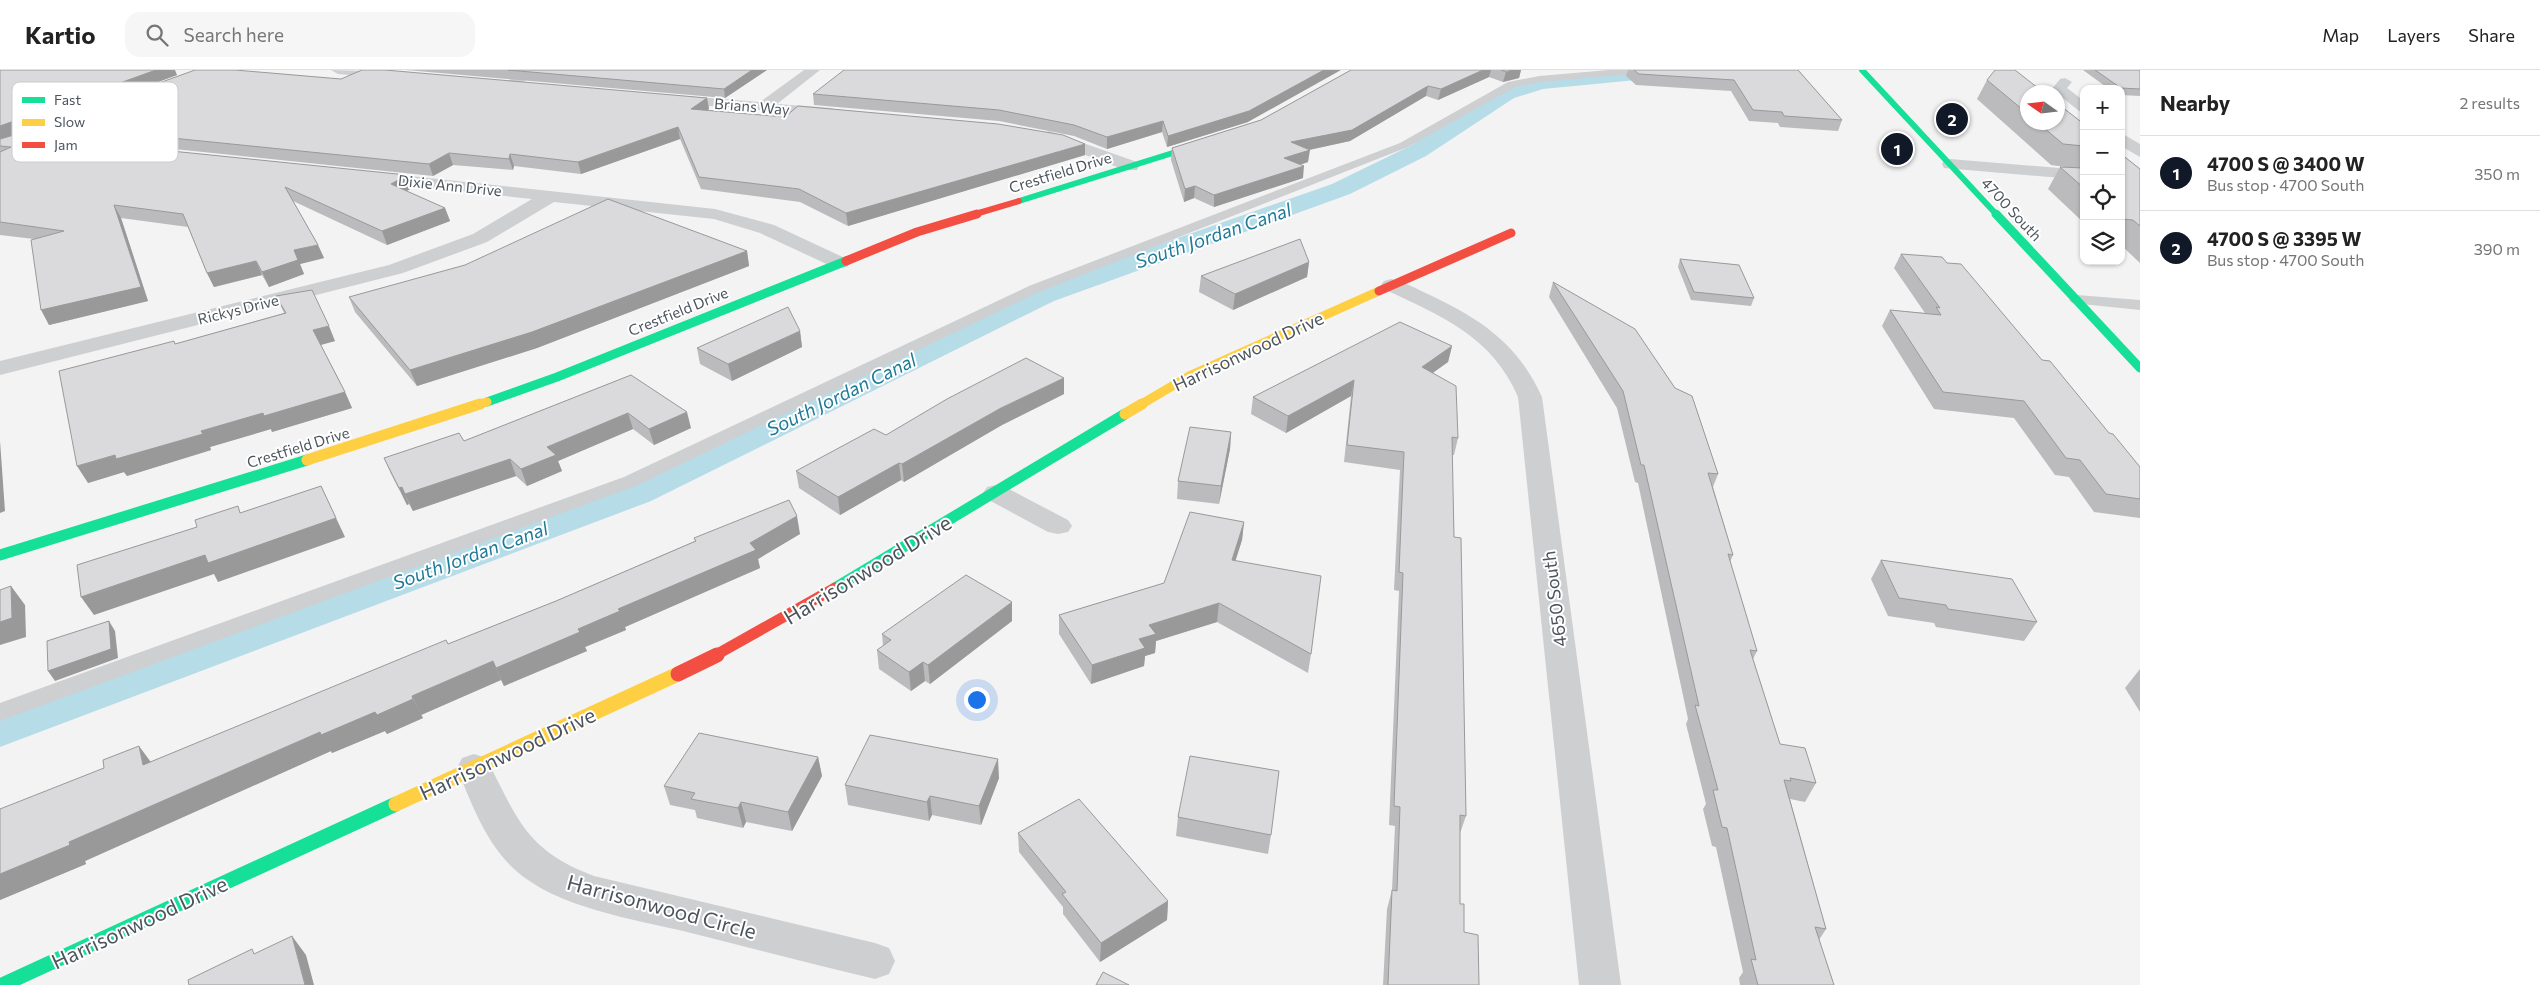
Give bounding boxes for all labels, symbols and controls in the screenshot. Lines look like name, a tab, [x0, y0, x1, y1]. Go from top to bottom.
search box	[125, 12, 475, 57]
text: Kartio	[25, 20, 95, 49]
icon: search	[143, 21, 171, 49]
text: Search here	[183, 23, 284, 46]
text: Map	[2322, 24, 2359, 46]
text: Layers	[2387, 24, 2440, 46]
text: Share	[2468, 24, 2515, 46]
legend	[12, 82, 178, 162]
north arrow	[2020, 85, 2065, 130]
map controls	[2080, 85, 2125, 265]
button: +	[2080, 85, 2125, 130]
text: Nearby	[2160, 90, 2230, 115]
text: Fast	[54, 91, 81, 108]
text: 2 results	[2459, 93, 2520, 112]
street label: Brians Way	[714, 94, 791, 118]
pin: 2	[1936, 100, 1968, 138]
text: Slow	[54, 113, 85, 130]
pin: 1	[1881, 130, 1913, 168]
button: −	[2080, 130, 2125, 175]
text: Jam	[54, 136, 78, 153]
street label: Crestfield Drive	[1007, 148, 1113, 196]
text: 4700 S @ 3400 W	[2207, 152, 2365, 175]
text: 1	[2172, 164, 2180, 183]
text: 350 m	[2474, 164, 2520, 183]
street label: Dixie Ann Drive	[397, 171, 503, 199]
street label: 4700 South	[1978, 174, 2046, 244]
button: locate	[2080, 175, 2125, 220]
text: Bus stop · 4700 South	[2207, 175, 2364, 194]
water label: South Jordan Canal	[1132, 197, 1295, 273]
button: layers	[2080, 220, 2125, 265]
text: 4700 S @ 3395 W	[2207, 227, 2361, 250]
text: 2	[2171, 239, 2181, 258]
text: 390 m	[2474, 239, 2520, 258]
text: Bus stop · 4700 South	[2207, 250, 2364, 269]
street label: Crestfield Drive	[625, 283, 731, 339]
street label: Rickys Drive	[196, 290, 281, 328]
street label: Harrisonwood Drive	[1169, 306, 1327, 396]
water label: South Jordan Canal	[762, 347, 921, 440]
street label: Crestfield Drive	[245, 423, 351, 471]
street label: Harrisonwood Drive	[779, 509, 955, 629]
water label: South Jordan Canal	[389, 516, 552, 594]
street label: 4650 South	[1537, 550, 1571, 648]
your location	[964, 687, 990, 713]
street label: Harrisonwood Drive	[415, 701, 599, 805]
street label: Harrisonwood Circle	[565, 869, 759, 943]
street label: Harrisonwood Drive	[47, 870, 231, 974]

